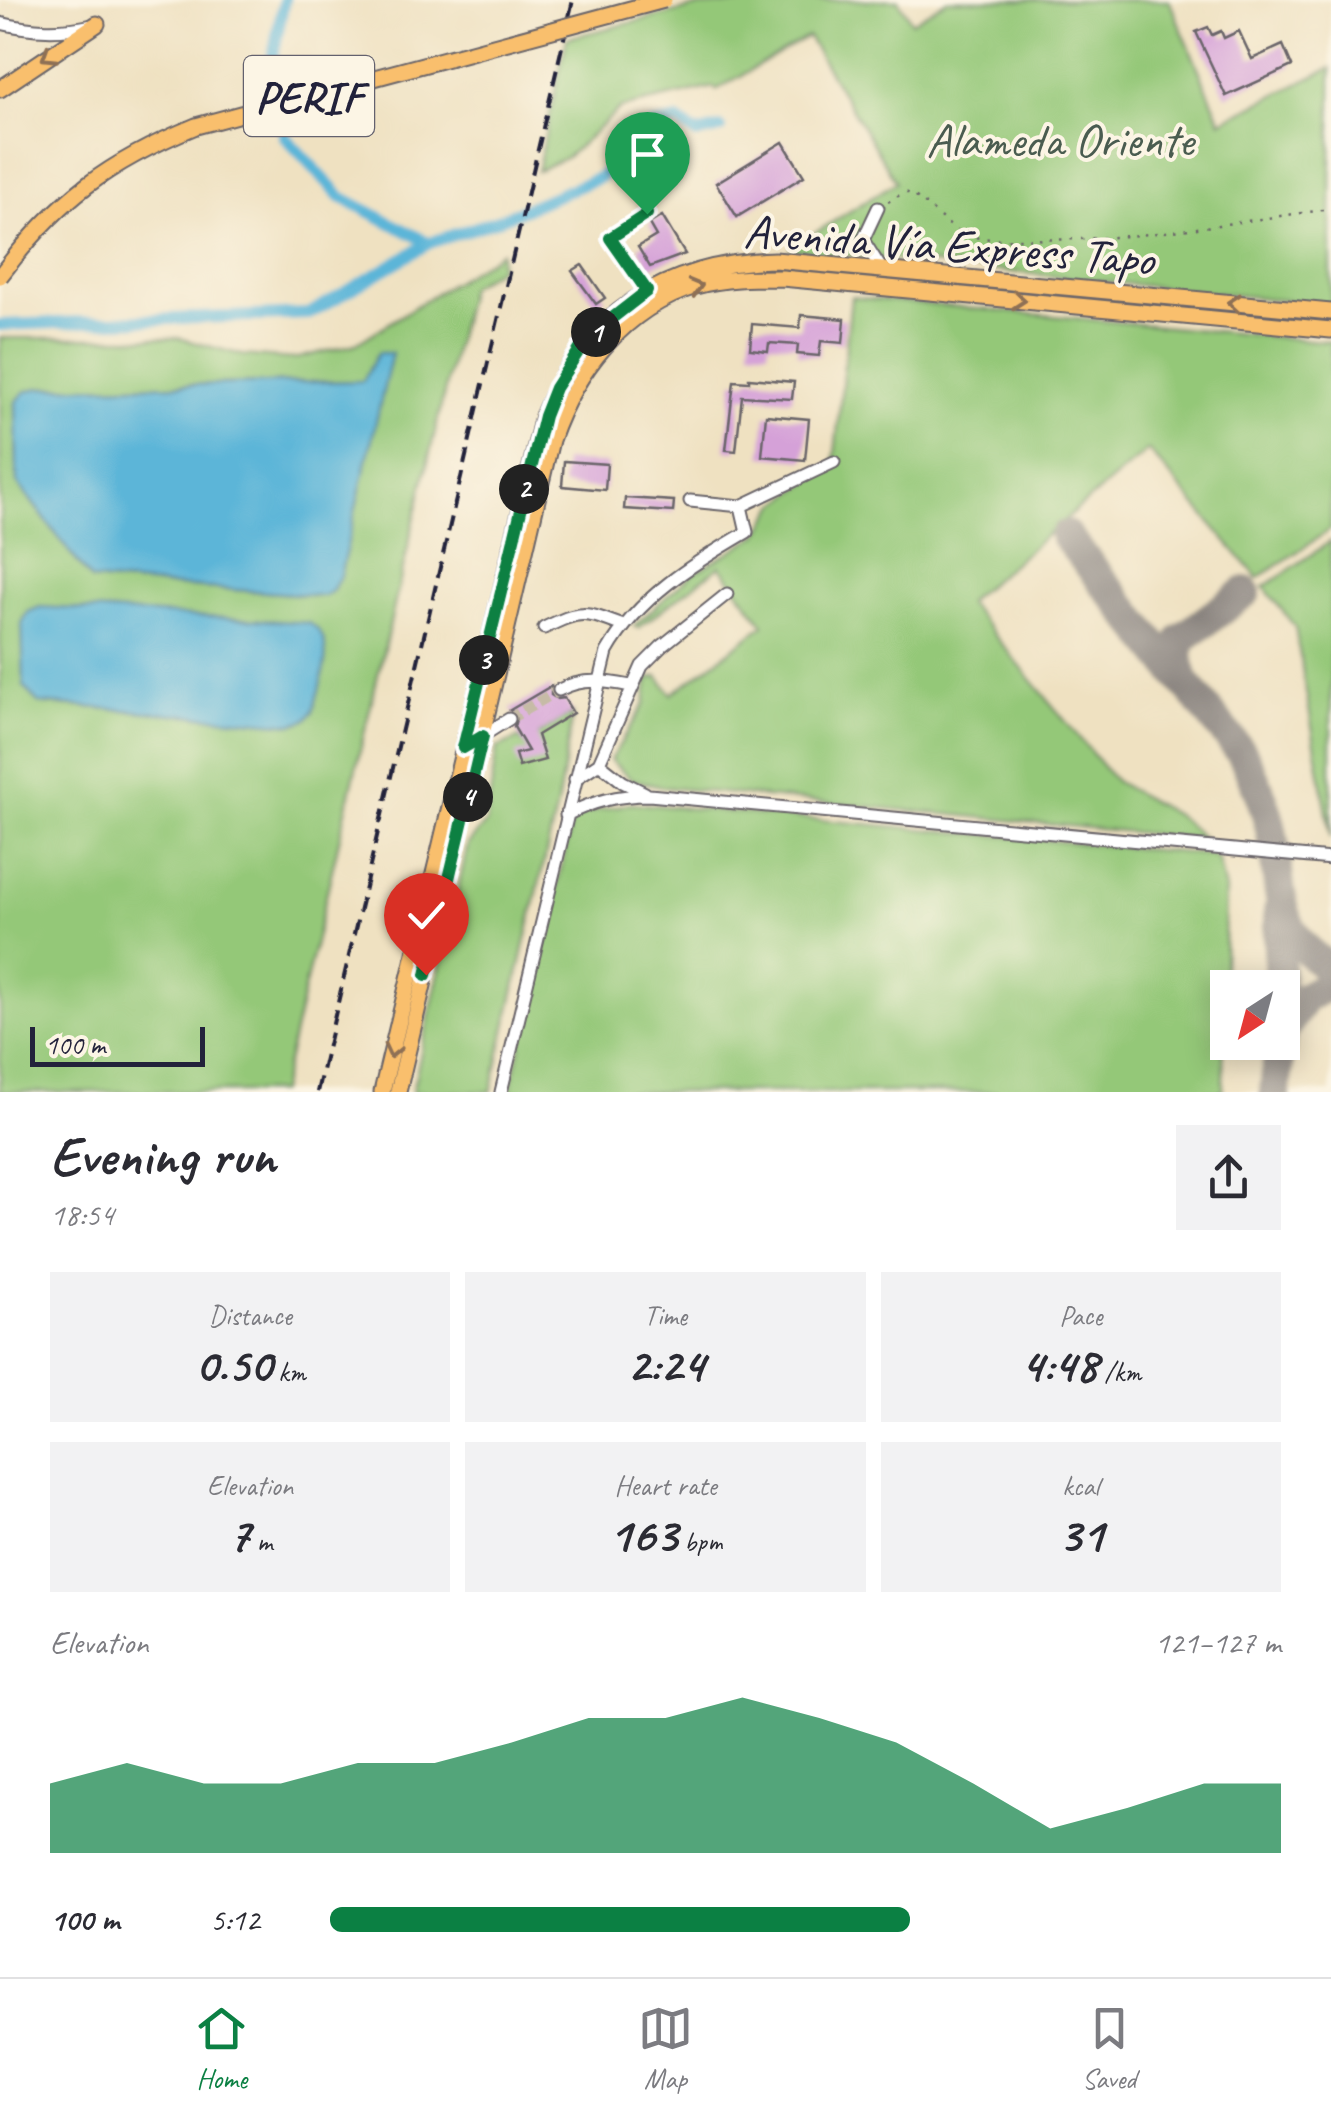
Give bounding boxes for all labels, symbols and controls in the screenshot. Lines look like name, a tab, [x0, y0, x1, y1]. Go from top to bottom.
one-way arrow	[41, 44, 59, 63]
road number: PERIF	[244, 56, 374, 136]
park label: Alameda Oriente	[926, 110, 1197, 170]
pin	[605, 112, 690, 215]
icon: arrive	[620, 127, 675, 182]
street label: Avenida Vía Express Tapo	[742, 201, 1159, 289]
one-way arrow	[687, 278, 704, 299]
one-way arrow	[1012, 289, 1028, 310]
one-way arrow	[1226, 293, 1242, 315]
pin: 1	[571, 307, 621, 357]
text: 1	[590, 314, 602, 349]
pin: 2	[499, 464, 549, 514]
text: 2	[518, 471, 530, 506]
pin: 3	[459, 635, 509, 685]
text: 3	[478, 642, 490, 677]
pin: 4	[443, 772, 493, 822]
text: 4	[462, 779, 474, 814]
pin	[384, 873, 469, 976]
icon: check	[399, 888, 454, 943]
north arrow	[1210, 970, 1300, 1060]
map controls	[1210, 970, 1300, 1060]
scale bar	[30, 1022, 205, 1066]
text: 100 m	[45, 1027, 105, 1062]
one-way arrow	[383, 1042, 404, 1059]
text: Evening run	[50, 1121, 275, 1191]
button: share	[1176, 1125, 1281, 1230]
text: 18:54	[50, 1194, 114, 1235]
text: Distance	[208, 1298, 292, 1333]
text: Time	[644, 1298, 687, 1333]
text: Pace	[1059, 1298, 1102, 1333]
text: 0.50	[195, 1333, 271, 1396]
text: 2:24	[627, 1333, 704, 1396]
text: 4:48	[1020, 1333, 1098, 1396]
text: km	[271, 1354, 306, 1389]
text: /km	[1098, 1354, 1141, 1389]
text: Elevation	[207, 1468, 293, 1503]
text: Heart rate	[614, 1468, 717, 1503]
text: kcal	[1062, 1468, 1099, 1503]
text: 7	[228, 1503, 250, 1566]
text: 163	[609, 1503, 677, 1566]
text: 31	[1058, 1503, 1103, 1566]
text: m	[250, 1524, 273, 1559]
text: bpm	[677, 1524, 722, 1559]
text: Elevation	[50, 1622, 148, 1663]
text: 121–127 m	[1155, 1622, 1281, 1663]
text: 100 m	[50, 1899, 119, 1940]
text: 5:12	[210, 1899, 260, 1940]
tab: Home	[194, 2001, 249, 2096]
tab: Map	[638, 2001, 693, 2096]
tab: Saved	[1082, 2001, 1137, 2096]

